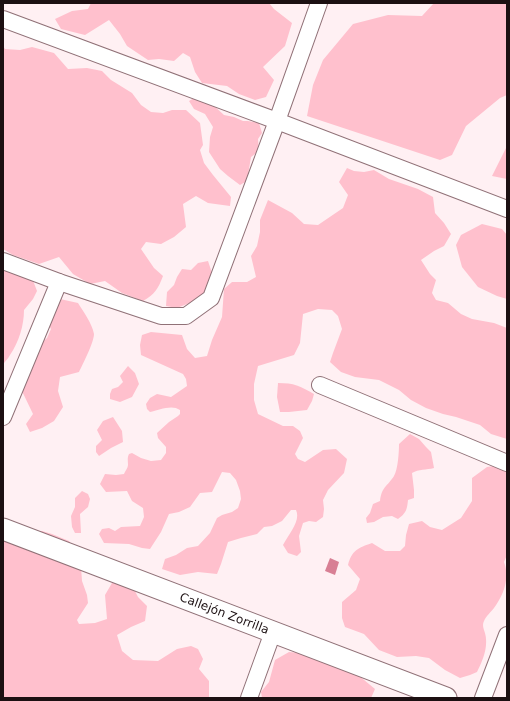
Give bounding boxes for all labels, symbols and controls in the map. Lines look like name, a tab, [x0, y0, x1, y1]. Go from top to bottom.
street label: Callejón Zorrilla	[178, 590, 271, 637]

